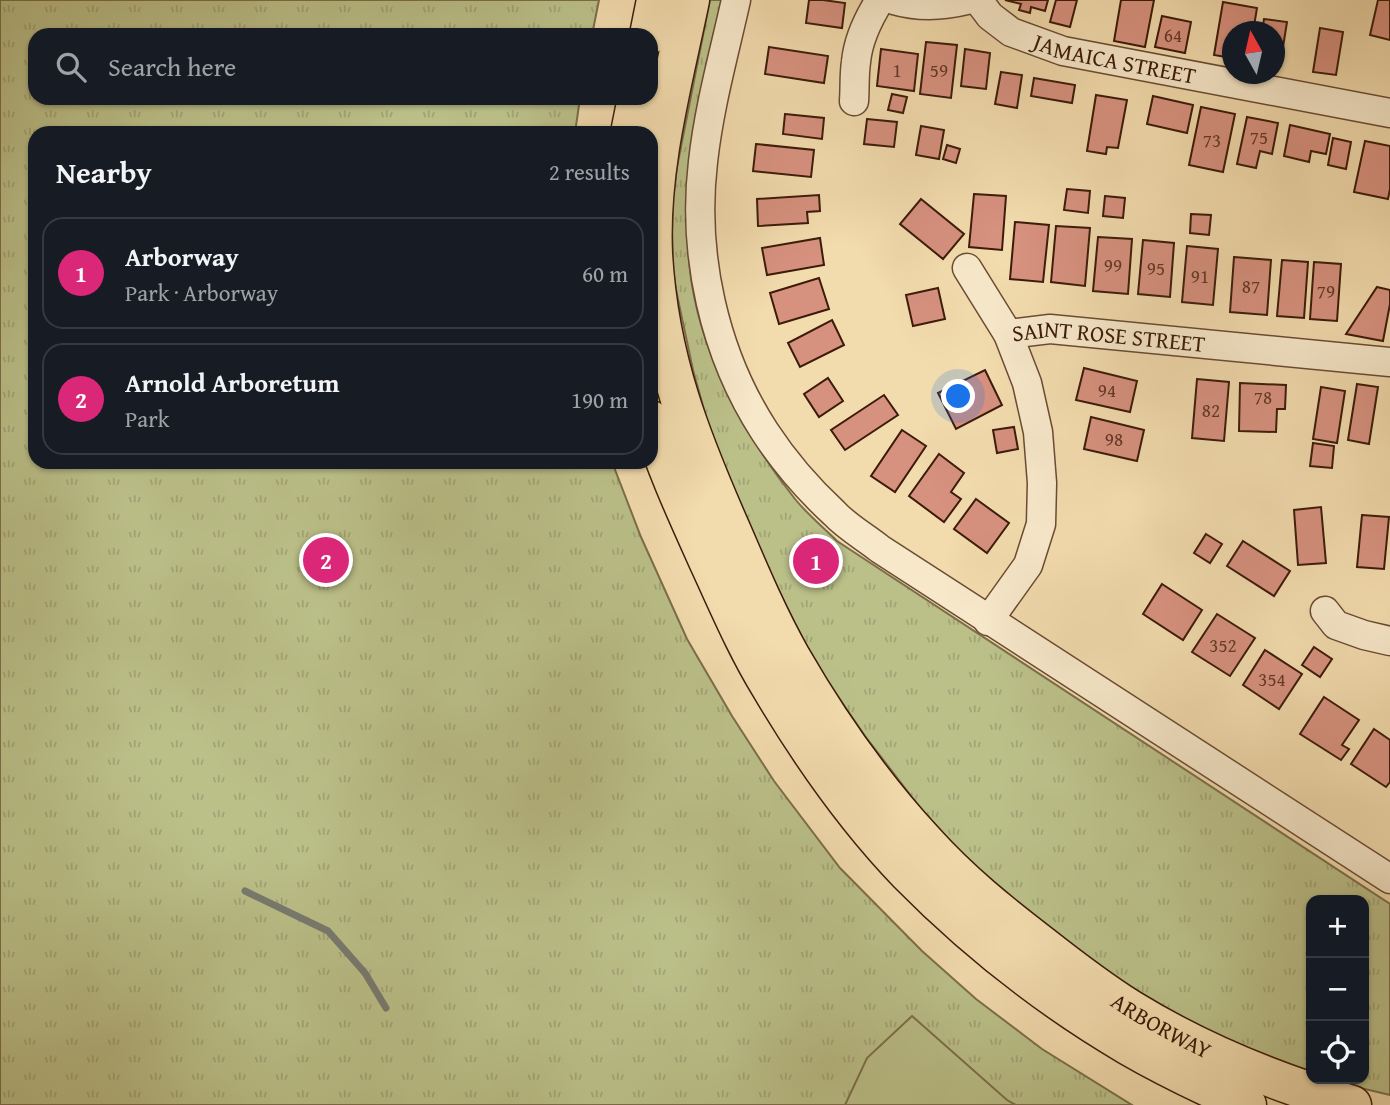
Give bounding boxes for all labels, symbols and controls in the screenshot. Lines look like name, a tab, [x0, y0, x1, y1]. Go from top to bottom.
house number: 64	[1164, 21, 1182, 49]
north arrow	[1222, 21, 1285, 84]
street label: JAMAICA STREET	[1026, 24, 1199, 92]
search box	[28, 28, 658, 105]
text: Search here	[108, 47, 236, 86]
icon: search	[52, 48, 90, 86]
house number: 1	[892, 56, 902, 84]
house number: 59	[930, 56, 948, 84]
house number: 75	[1250, 123, 1268, 151]
house number: 73	[1203, 126, 1221, 154]
text: Nearby	[56, 150, 152, 194]
text: 2 results	[549, 155, 630, 188]
text: Arborway	[125, 237, 239, 276]
house number: 99	[1104, 251, 1122, 279]
house number: 95	[1147, 254, 1165, 282]
text: 1	[75, 257, 87, 290]
text: 60 m	[582, 257, 628, 290]
house number: 91	[1191, 262, 1209, 290]
house number: 87	[1242, 272, 1260, 300]
text: Park · Arborway	[125, 276, 278, 309]
house number: 79	[1317, 277, 1335, 305]
street label: SAINT ROSE STREET	[1010, 312, 1207, 360]
text: Arnold Arboretum	[125, 363, 339, 402]
house number: 94	[1098, 376, 1116, 404]
your location	[941, 379, 975, 413]
text: 2	[75, 383, 87, 416]
text: 190 m	[571, 383, 628, 416]
house number: 78	[1254, 383, 1272, 411]
house number: 82	[1202, 396, 1220, 424]
text: Park	[125, 402, 169, 435]
house number: 98	[1105, 425, 1123, 453]
pin: 2	[303, 534, 349, 586]
pin: 1	[793, 535, 839, 587]
house number: 352	[1209, 631, 1237, 659]
house number: 354	[1258, 665, 1286, 693]
map controls	[1306, 895, 1369, 1084]
button: +	[1306, 895, 1369, 958]
button: −	[1306, 958, 1369, 1021]
street label: ARBORWAY	[1105, 984, 1217, 1067]
button: locate	[1306, 1021, 1369, 1084]

